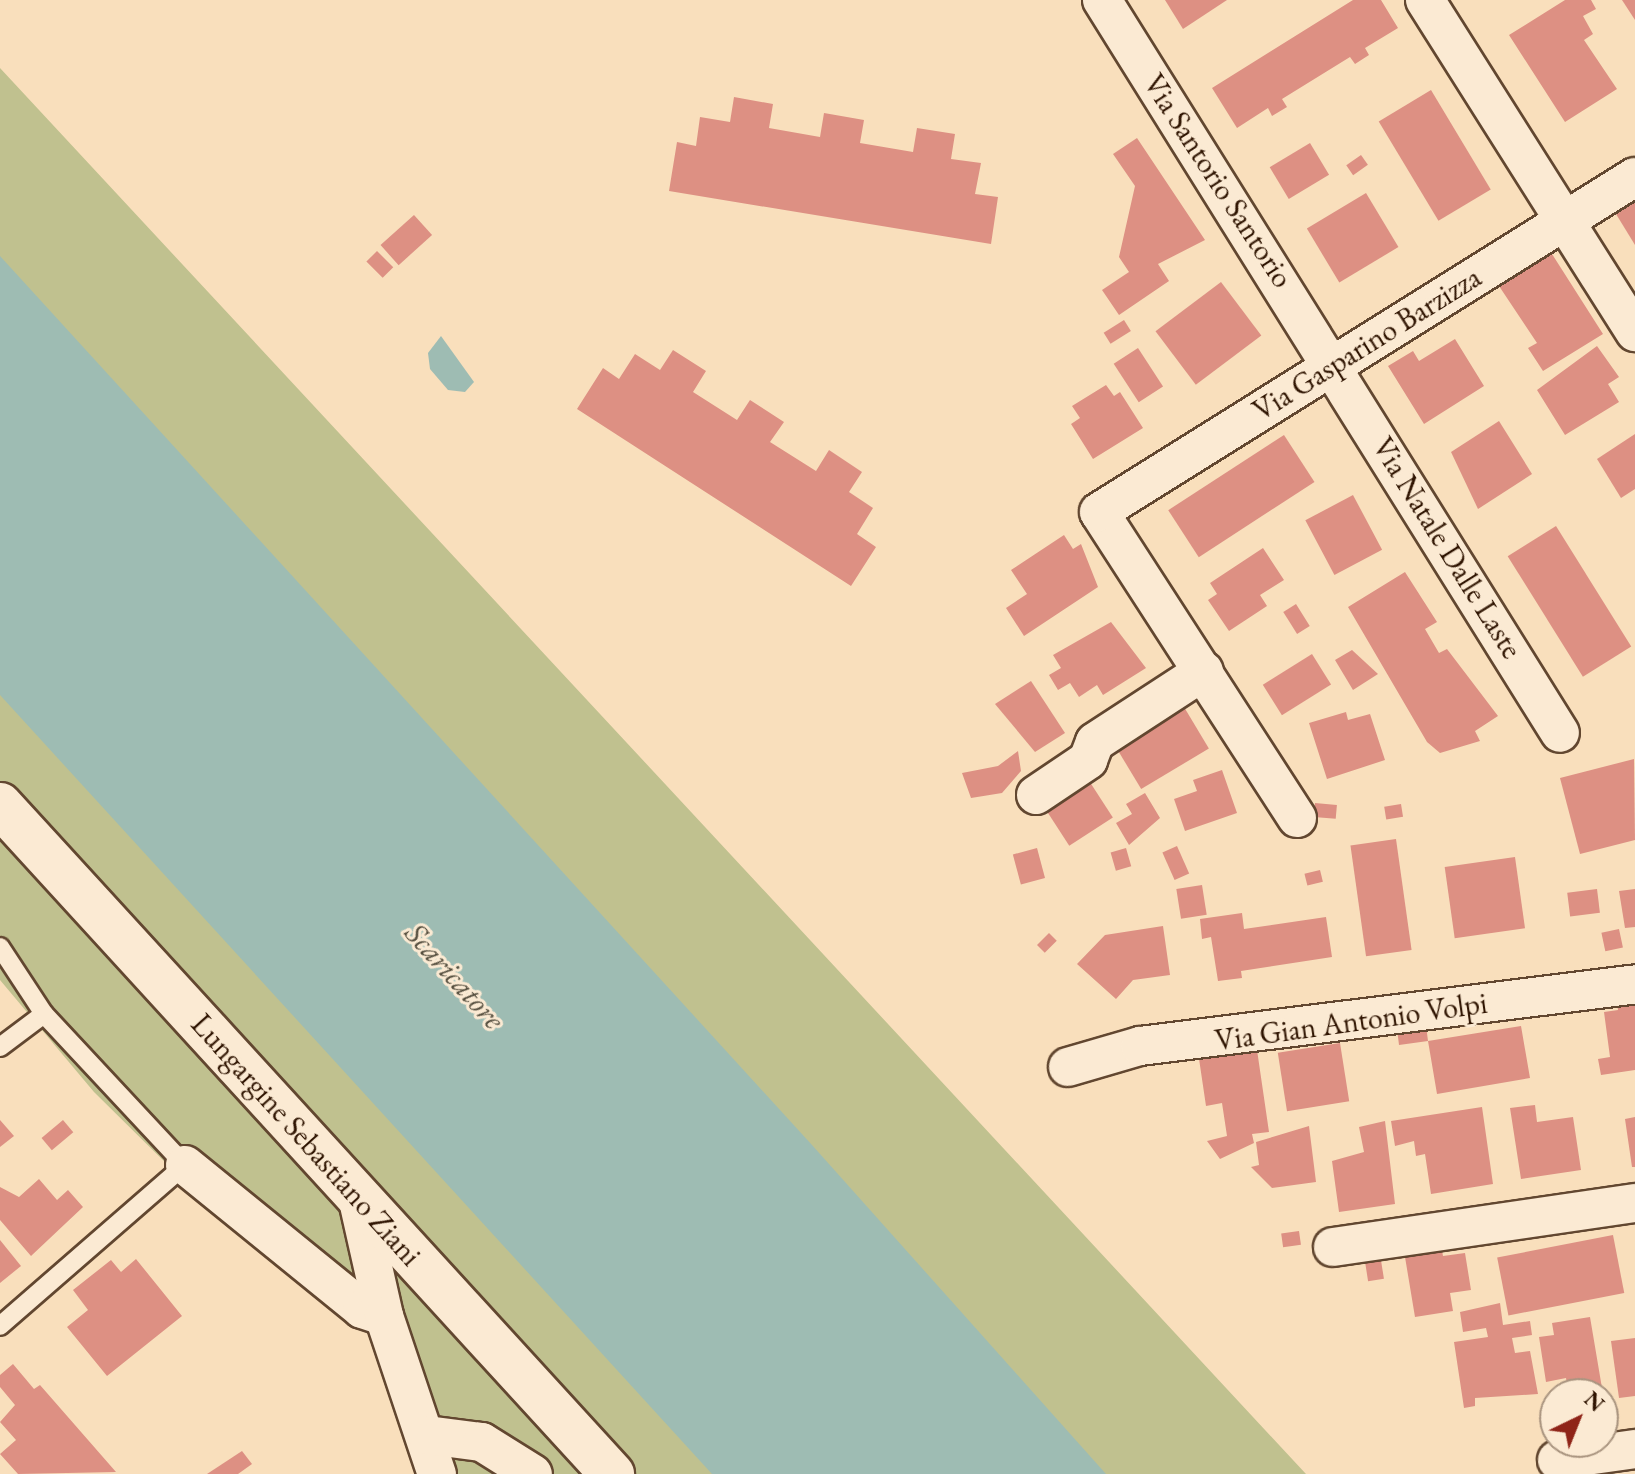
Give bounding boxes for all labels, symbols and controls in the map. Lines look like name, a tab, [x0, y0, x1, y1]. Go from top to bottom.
street label: Via Santorio Santorio	[1136, 67, 1300, 295]
street label: Via Gasparino Barzizza	[1246, 259, 1488, 429]
street label: Via Natale Dalle Laste	[1364, 431, 1530, 665]
water label: Scaricatore	[397, 914, 513, 1038]
street label: Via Gian Antonio Volpi	[1213, 985, 1489, 1059]
street label: Lungargine Sebastiano Ziani	[183, 1007, 429, 1273]
north arrow	[1539, 1378, 1619, 1458]
text: N	[1578, 1385, 1611, 1418]

